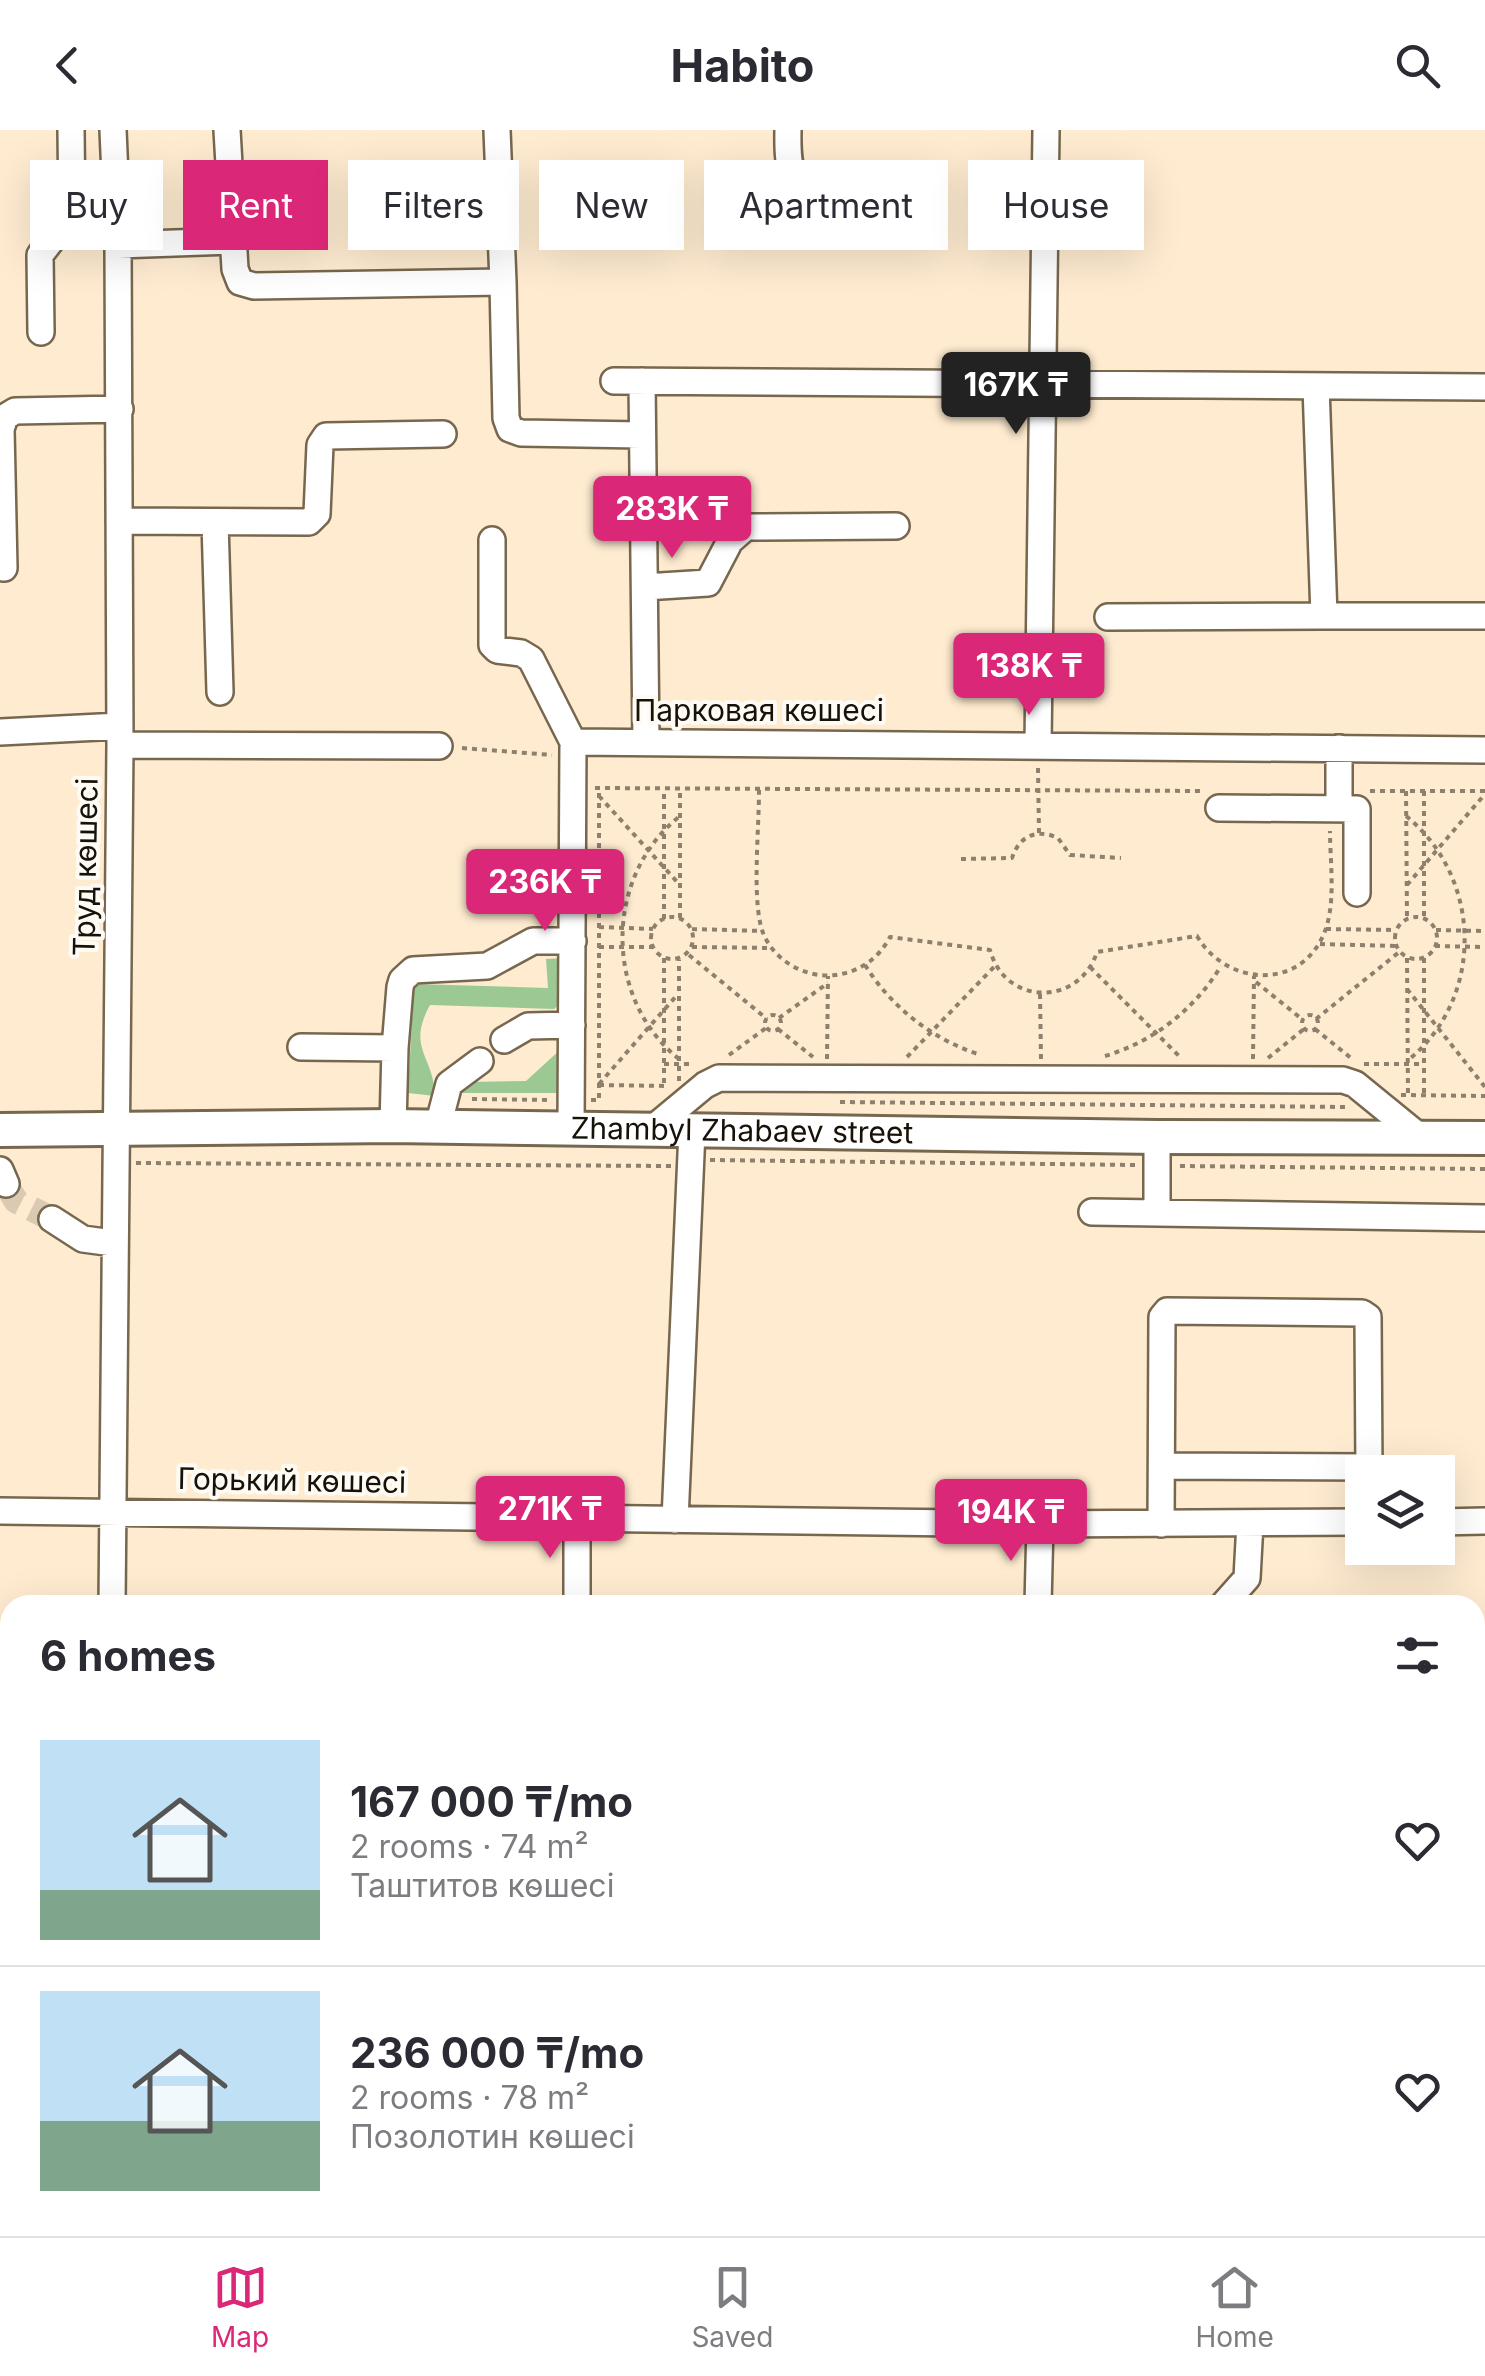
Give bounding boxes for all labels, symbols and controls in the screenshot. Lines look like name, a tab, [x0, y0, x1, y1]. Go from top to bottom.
icon: back	[40, 38, 95, 93]
text: Habito	[671, 38, 814, 93]
icon: search	[1390, 38, 1445, 93]
chip: Buy	[30, 160, 163, 250]
chip: Rent	[183, 160, 328, 250]
chip: Filters	[348, 160, 519, 250]
chip: New	[539, 160, 684, 250]
chip: Apartment	[704, 160, 948, 250]
chip: House	[968, 160, 1144, 250]
pin: 167K ₸	[935, 352, 1097, 437]
text: 167K ₸	[963, 365, 1069, 404]
pin: 283K ₸	[591, 476, 753, 561]
text: 283K ₸	[615, 489, 729, 528]
pin: 138K ₸	[948, 633, 1110, 718]
text: 138K ₸	[975, 646, 1083, 685]
street label: Парковая көшесі	[634, 692, 884, 728]
street label: Труд көшесі	[65, 778, 105, 956]
pin: 236K ₸	[464, 849, 626, 934]
text: 236K ₸	[488, 862, 602, 901]
street label: Zhambyl Zhabaev street	[570, 1110, 914, 1150]
map controls	[1345, 1455, 1455, 1565]
button: layers	[1345, 1455, 1455, 1565]
street label: Горький көшесі	[177, 1460, 407, 1500]
pin: 271K ₸	[469, 1476, 631, 1561]
pin: 194K ₸	[930, 1479, 1092, 1564]
text: 271K ₸	[498, 1489, 602, 1528]
text: 194K ₸	[957, 1492, 1065, 1531]
icon: filters	[1390, 1628, 1445, 1683]
text: 6 homes	[40, 1630, 216, 1681]
text: 167 000 ₸/mo	[350, 1776, 633, 1827]
icon: home	[120, 1780, 240, 1900]
icon: heart	[1390, 1813, 1445, 1868]
text: 2 rooms · 74 m²	[350, 1827, 589, 1866]
text: Таштитов көшесі	[350, 1866, 614, 1905]
text: 236 000 ₸/mo	[350, 2027, 644, 2078]
icon: home	[120, 2031, 240, 2151]
icon: heart	[1390, 2064, 1445, 2119]
text: 2 rooms · 78 m²	[350, 2078, 589, 2117]
text: Позолотин көшесі	[350, 2117, 635, 2156]
tab: Map	[211, 2260, 269, 2354]
tab: Saved	[691, 2260, 773, 2354]
tab: Home	[1195, 2260, 1274, 2354]

